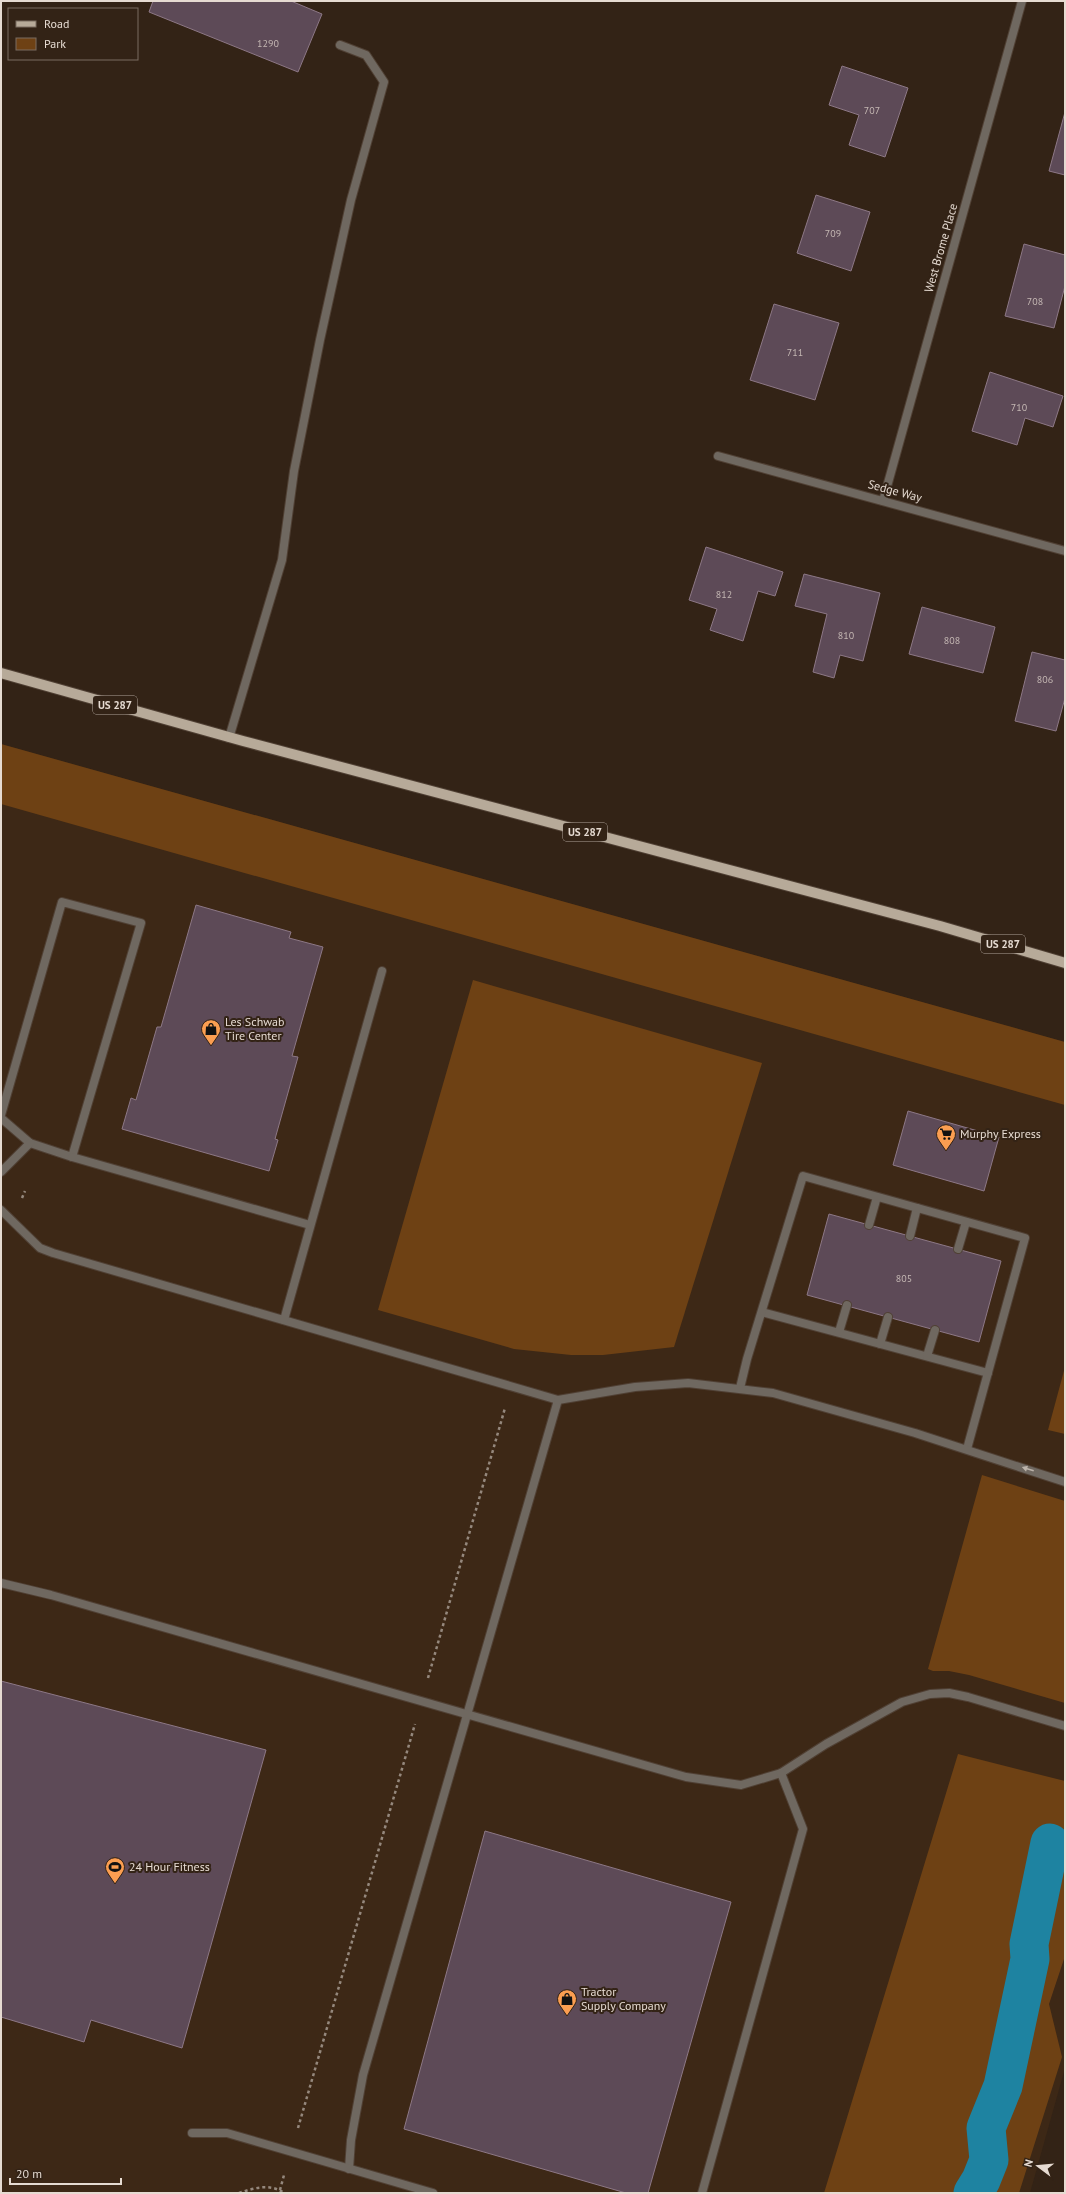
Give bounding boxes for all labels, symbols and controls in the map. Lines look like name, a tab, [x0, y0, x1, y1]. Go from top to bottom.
legend	[8, 8, 138, 60]
text: Road	[44, 16, 69, 31]
text: Park	[44, 36, 66, 51]
house number: 1290	[257, 37, 279, 50]
house number: 707	[864, 104, 880, 117]
street label: West Brome Place	[921, 202, 960, 294]
house number: 709	[825, 227, 841, 240]
house number: 708	[1027, 295, 1043, 308]
house number: 711	[787, 346, 803, 359]
house number: 710	[1011, 401, 1028, 414]
street label: Sedge Way	[866, 476, 924, 505]
house number: 812	[716, 588, 732, 601]
house number: 810	[838, 629, 855, 642]
house number: 808	[944, 634, 960, 647]
house number: 806	[1037, 673, 1053, 686]
road number: US 287	[93, 696, 137, 714]
road number: US 287	[563, 823, 607, 841]
road number: US 287	[981, 935, 1025, 953]
place label: Les Schwab Tire Center	[225, 1014, 284, 1043]
shop icon: Les Schwab Tire Center	[200, 1018, 222, 1046]
supermarket icon: Murphy Express	[935, 1123, 957, 1151]
place label: Murphy Express	[960, 1126, 1041, 1141]
house number: 805	[896, 1272, 912, 1285]
one-way arrow	[1022, 1466, 1034, 1472]
sports icon: 24 Hour Fitness	[104, 1856, 126, 1884]
place label: 24 Hour Fitness	[129, 1859, 210, 1874]
place label: Tractor Supply Company	[581, 1984, 666, 2013]
shop icon: Tractor Supply Company	[556, 1988, 578, 2016]
north arrow	[1018, 2146, 1058, 2186]
text: N	[1021, 2158, 1036, 2169]
scale bar	[10, 2160, 121, 2186]
text: 20 m	[16, 2166, 42, 2181]

